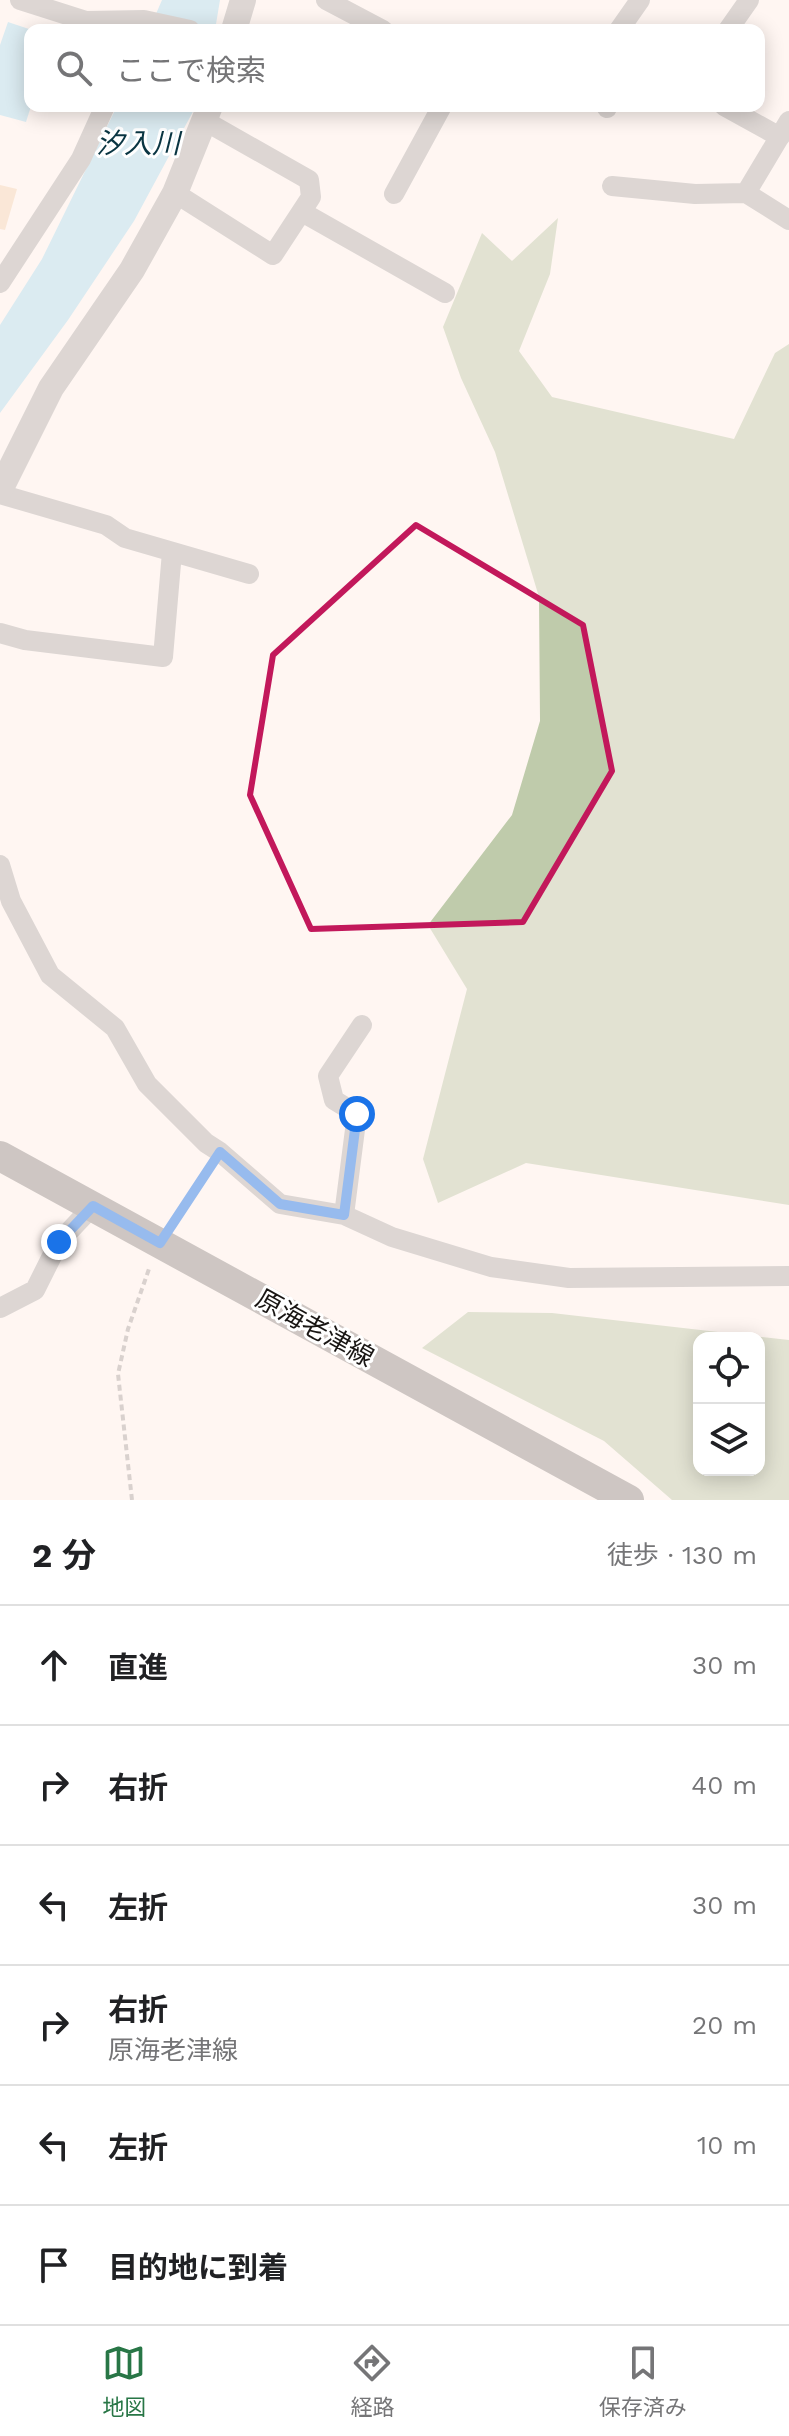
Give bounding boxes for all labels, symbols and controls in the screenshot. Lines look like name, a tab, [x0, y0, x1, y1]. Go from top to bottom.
search box	[24, 24, 765, 112]
icon: search	[52, 46, 96, 90]
text: ここで検索	[116, 53, 266, 88]
water label: 汐入川	[96, 127, 183, 160]
route start	[339, 1096, 375, 1132]
route end	[41, 1224, 77, 1260]
street label: 原海老津線	[251, 1283, 379, 1373]
map controls	[693, 1332, 765, 1476]
button: locate	[693, 1332, 765, 1404]
button: layers	[693, 1404, 765, 1476]
text: 2 分	[32, 1535, 96, 1575]
text: 徒歩 · 130 m	[607, 1540, 757, 1570]
icon: ahead	[32, 1643, 76, 1687]
text: 直進	[108, 1650, 168, 1685]
text: 30 m	[692, 1650, 757, 1680]
icon: right	[32, 1763, 76, 1807]
text: 右折	[108, 1770, 168, 1805]
text: 40 m	[691, 1770, 757, 1800]
icon: left	[32, 1883, 76, 1927]
text: 左折	[108, 1890, 168, 1925]
text: 30 m	[692, 1890, 757, 1920]
text: 右折	[108, 1992, 168, 2027]
icon: right	[32, 2003, 76, 2047]
text: 20 m	[692, 2010, 757, 2040]
text: 原海老津線	[108, 2035, 238, 2065]
icon: left	[32, 2123, 76, 2167]
text: 左折	[108, 2130, 168, 2165]
text: 10 m	[697, 2130, 757, 2160]
icon: arrive	[32, 2243, 76, 2287]
text: 目的地に到着	[108, 2250, 288, 2285]
tab: 地図	[102, 2341, 146, 2421]
tab: 経路	[350, 2341, 395, 2421]
tab: 保存済み	[599, 2341, 687, 2421]

